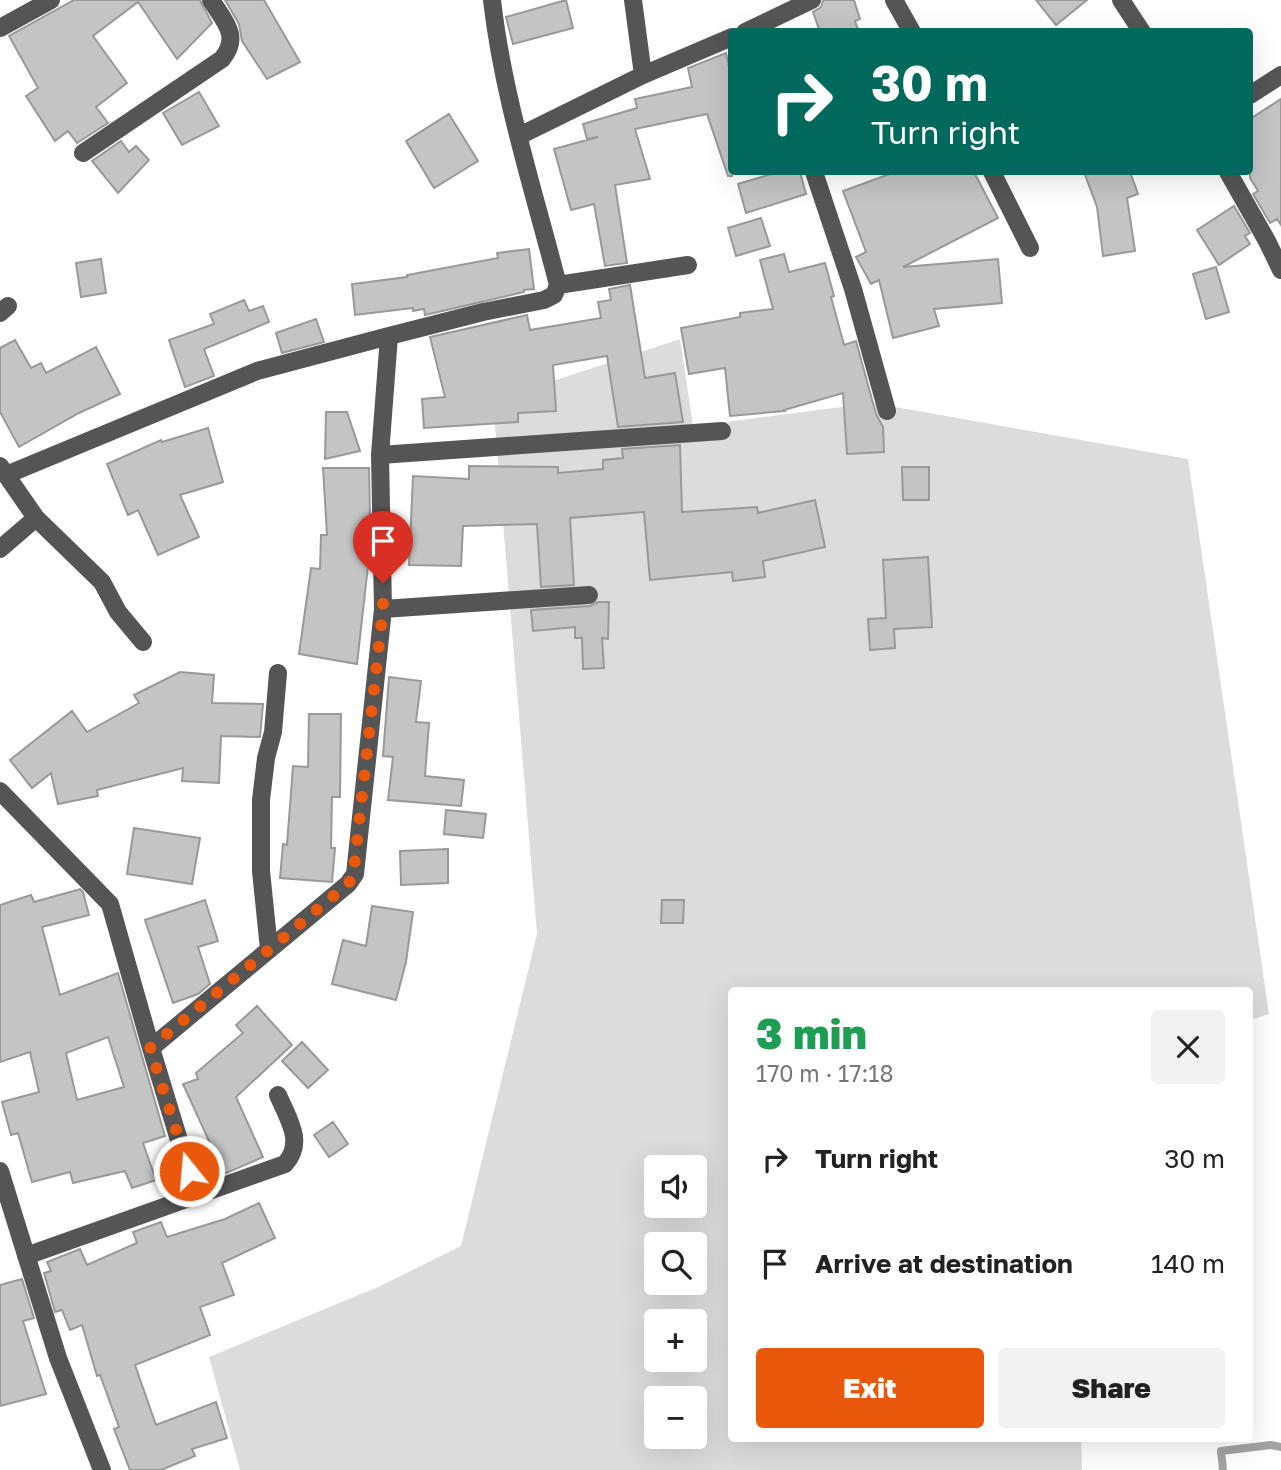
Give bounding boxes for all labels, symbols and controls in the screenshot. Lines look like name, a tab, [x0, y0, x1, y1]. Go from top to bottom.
text: 30 m	[871, 53, 988, 112]
icon: right	[756, 56, 847, 147]
text: Turn right	[871, 113, 1020, 151]
pin	[353, 511, 413, 583]
icon: arrive	[364, 522, 402, 560]
text: 3 min	[756, 1008, 867, 1058]
button: close	[1151, 1010, 1225, 1084]
text: 170 m · 17:18	[756, 1059, 894, 1087]
position arrow	[152, 1134, 226, 1208]
icon: right	[756, 1140, 794, 1178]
text: Turn right	[815, 1143, 938, 1174]
text: 30 m	[1164, 1143, 1225, 1174]
map controls	[644, 1155, 707, 1449]
button: sound	[644, 1155, 707, 1218]
button: search	[644, 1232, 707, 1295]
icon: arrive	[756, 1245, 794, 1283]
text: Arrive at destination	[815, 1248, 1073, 1279]
text: 140 m	[1151, 1248, 1225, 1279]
button: +	[644, 1309, 707, 1372]
button: Exit	[756, 1348, 984, 1428]
button: Share	[998, 1348, 1225, 1428]
button: −	[644, 1386, 707, 1449]

